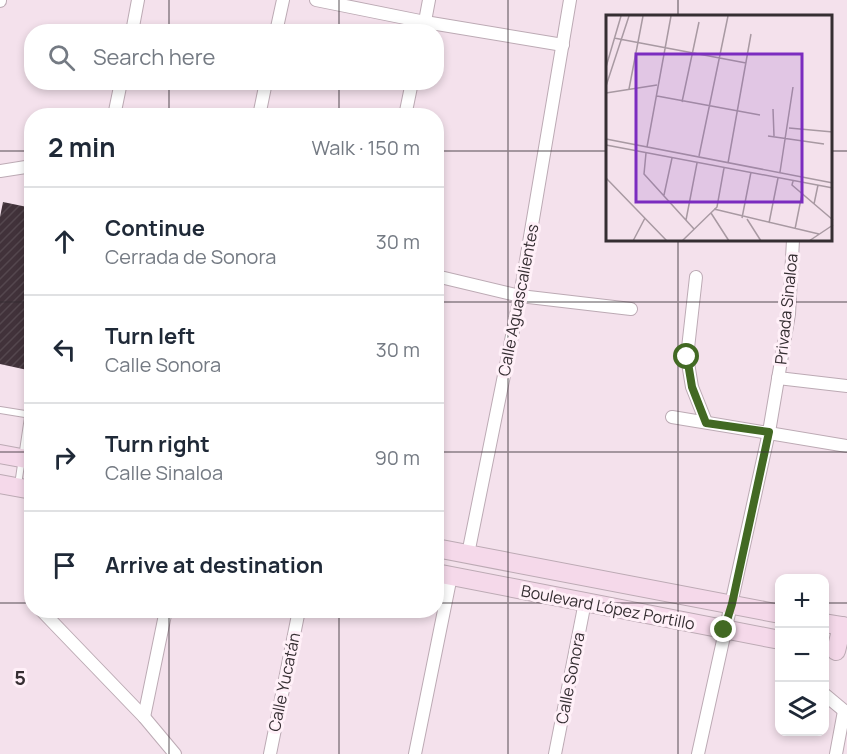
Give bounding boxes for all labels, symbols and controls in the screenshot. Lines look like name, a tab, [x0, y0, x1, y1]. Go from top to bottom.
inset map	[606, 15, 832, 242]
search box	[24, 24, 444, 90]
icon: search	[45, 41, 78, 74]
text: Search here	[93, 42, 215, 72]
text: 2 min	[48, 129, 116, 165]
text: Walk · 150 m	[311, 134, 420, 161]
text: Continue	[105, 213, 205, 243]
street label: Calle Aguascalientes	[492, 222, 544, 378]
icon: ahead	[48, 225, 81, 258]
text: 30 m	[376, 228, 420, 255]
text: Cerrada de Sonora	[105, 243, 276, 270]
street label: Privada Sinaloa	[769, 252, 803, 366]
text: Turn left	[105, 321, 195, 351]
icon: left	[48, 333, 81, 366]
text: 30 m	[376, 336, 420, 363]
route start	[673, 343, 699, 369]
text: Calle Sonora	[105, 351, 221, 378]
text: Turn right	[105, 429, 210, 459]
icon: right	[48, 441, 81, 474]
text: 90 m	[374, 444, 420, 471]
text: Calle Sinaloa	[105, 459, 223, 486]
icon: arrive	[48, 549, 81, 582]
text: Arrive at destination	[105, 550, 323, 580]
map controls	[775, 574, 829, 736]
button: +	[775, 574, 829, 628]
street label: Boulevard López Portillo	[519, 579, 697, 635]
route end	[710, 616, 736, 642]
button: −	[775, 628, 829, 682]
street label: Calle Sonora	[550, 630, 590, 726]
street label: Calle Yucatán	[263, 631, 305, 733]
text: 5	[14, 664, 26, 691]
button: layers	[775, 682, 829, 736]

